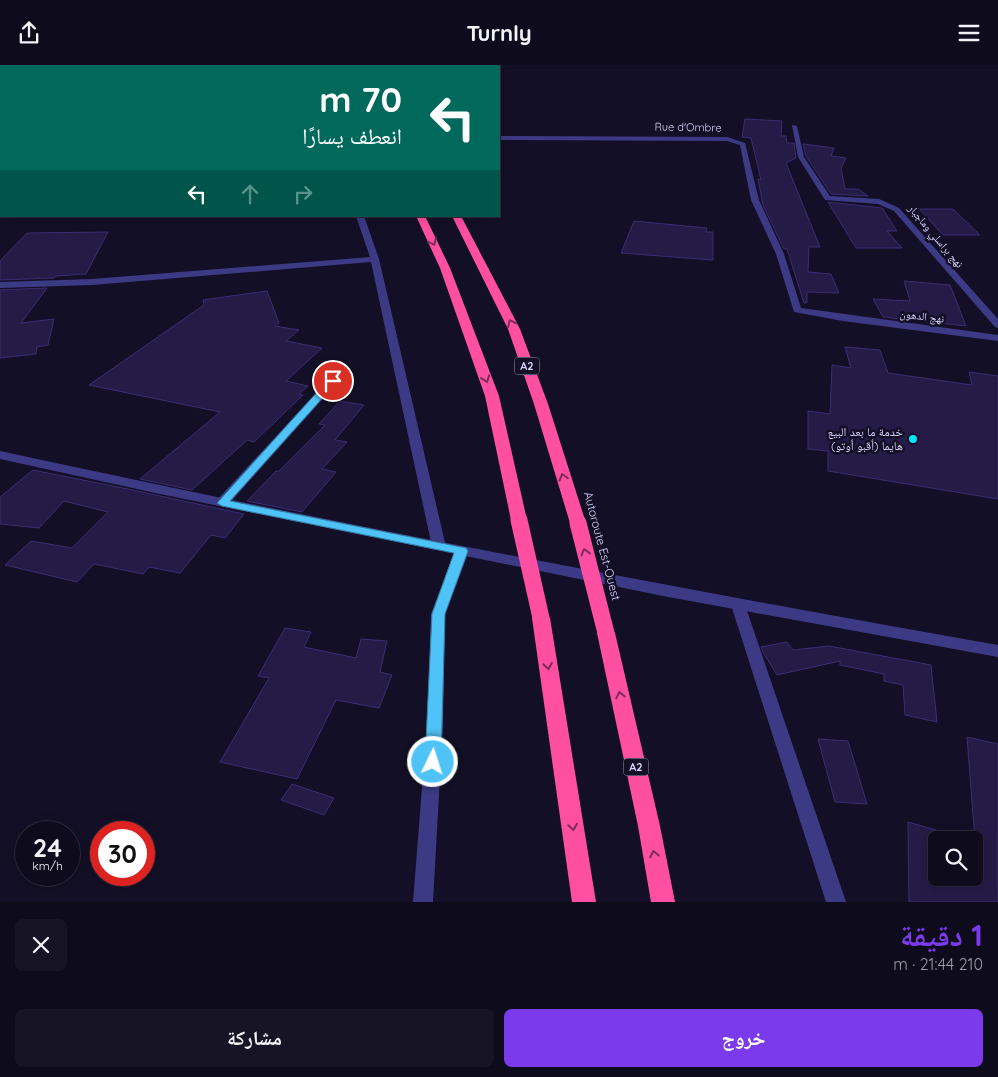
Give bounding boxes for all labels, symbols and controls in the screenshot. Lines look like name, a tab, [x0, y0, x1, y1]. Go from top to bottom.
icon: share	[15, 19, 43, 47]
text: Turnly	[466, 19, 532, 47]
icon: menu	[955, 19, 983, 47]
text: 70 m	[319, 77, 402, 121]
icon: left	[420, 85, 485, 150]
street label: Rue d'Ombre	[654, 119, 722, 135]
text: انعطف يسارًا	[302, 122, 402, 150]
icon: left	[183, 180, 211, 208]
icon: ahead	[236, 180, 264, 208]
icon: right	[289, 180, 317, 208]
street label: نهج براسلي وماجبار	[903, 201, 967, 272]
one-way arrow	[427, 237, 437, 246]
street label: نهج الدهون	[899, 306, 945, 326]
one-way arrow	[506, 319, 517, 328]
road number: A2	[514, 357, 540, 375]
pin	[312, 360, 354, 402]
icon: arrive	[319, 367, 347, 395]
one-way arrow	[480, 374, 490, 383]
place label: خدمة ما بعد البيع هايما (أقبو أوتو)	[828, 424, 903, 453]
marker: خدمة ما بعد البيع هايما (أقبو أوتو)	[907, 433, 919, 445]
one-way arrow	[559, 473, 569, 481]
street label: Autoroute Est-Ouest	[581, 490, 624, 602]
one-way arrow	[580, 547, 591, 556]
one-way arrow	[543, 662, 553, 670]
one-way arrow	[615, 691, 626, 700]
position arrow	[406, 735, 458, 787]
road number: A2	[624, 759, 648, 775]
speed limit sign: 30	[90, 821, 155, 886]
one-way arrow	[568, 822, 578, 831]
map controls	[928, 831, 983, 886]
button: search	[928, 831, 983, 886]
text: 24	[33, 832, 62, 863]
one-way arrow	[650, 850, 660, 858]
text: km/h	[32, 858, 63, 873]
text: 1 دقيقة	[900, 916, 983, 954]
button: close	[15, 919, 67, 971]
text: 210 m · 21:44	[893, 954, 983, 974]
button: مشاركة	[15, 1009, 494, 1067]
button: خروج	[504, 1009, 983, 1067]

